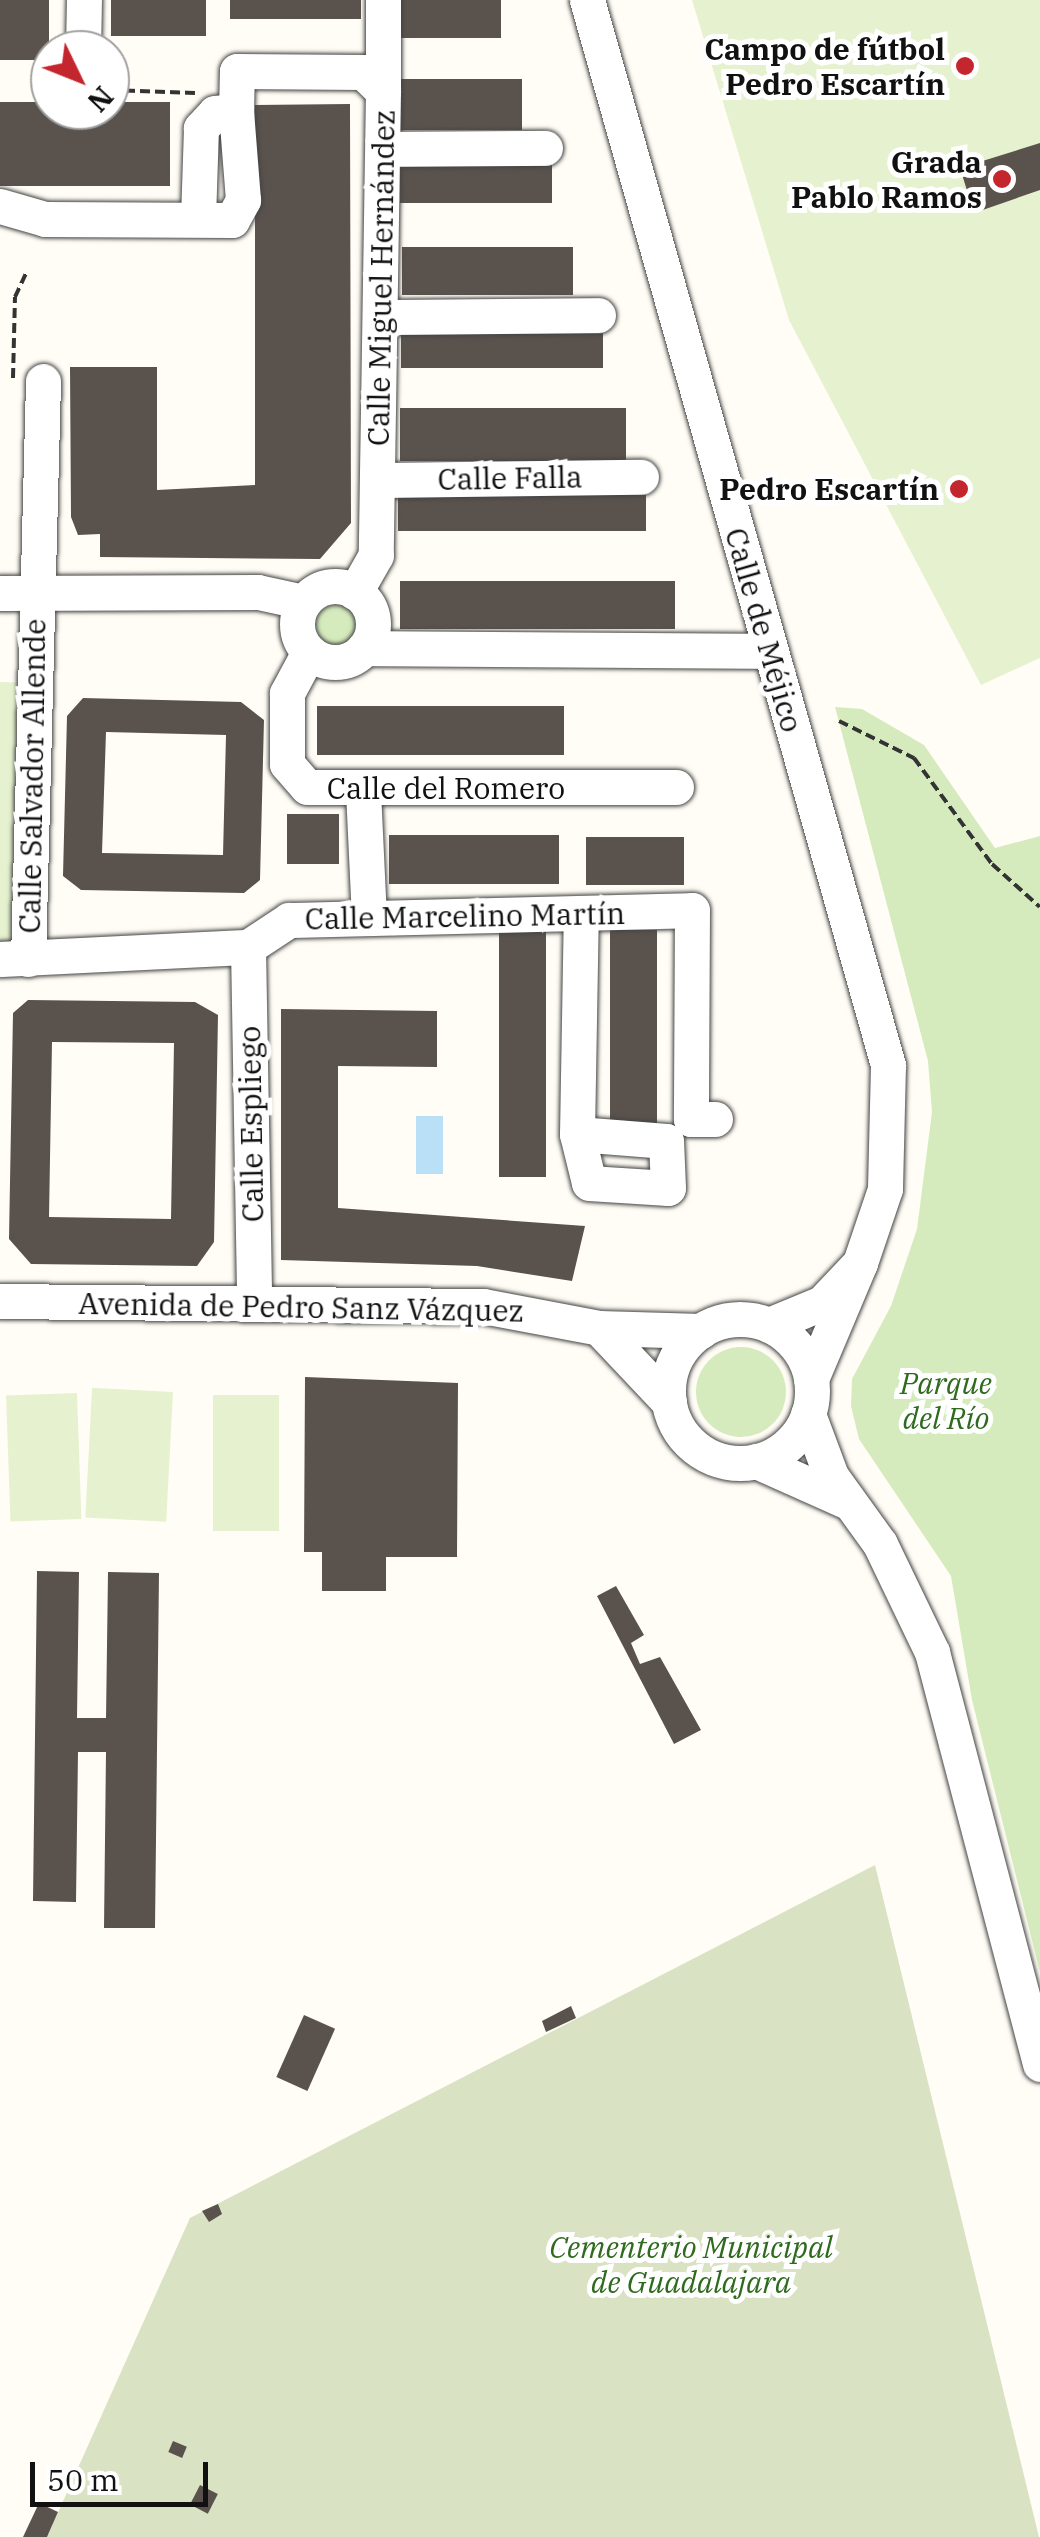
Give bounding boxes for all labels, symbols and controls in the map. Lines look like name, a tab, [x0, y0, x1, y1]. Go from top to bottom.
north arrow	[30, 30, 130, 130]
place label: Campo de fútbol Pedro Escartín	[704, 31, 945, 102]
marker: Campo de fútbol Pedro Escartín	[954, 55, 976, 77]
text: N	[80, 79, 122, 120]
street label: Calle Miguel Hernández	[360, 110, 402, 446]
place label: Grada Pablo Ramos	[791, 144, 982, 214]
marker: Grada Pablo Ramos	[991, 168, 1013, 190]
street label: Calle Falla	[437, 459, 583, 497]
place label: Pedro Escartín	[719, 471, 939, 507]
marker: Pedro Escartín	[948, 478, 970, 500]
street label: Calle de Méjico	[718, 524, 810, 736]
street label: Calle Salvador Allende	[11, 618, 53, 934]
street label: Calle del Romero	[327, 770, 565, 806]
street label: Calle Marcelino Martín	[304, 895, 626, 937]
street label: Calle Espliego	[231, 1025, 271, 1223]
street label: Avenida de Pedro Sanz Vázquez	[78, 1285, 524, 1329]
park label: Parque del Río	[900, 1365, 992, 1436]
park label: Cementerio Municipal de Guadalajara	[549, 2229, 833, 2300]
scale bar	[35, 2442, 212, 2504]
text: 50 m	[47, 2460, 119, 2499]

